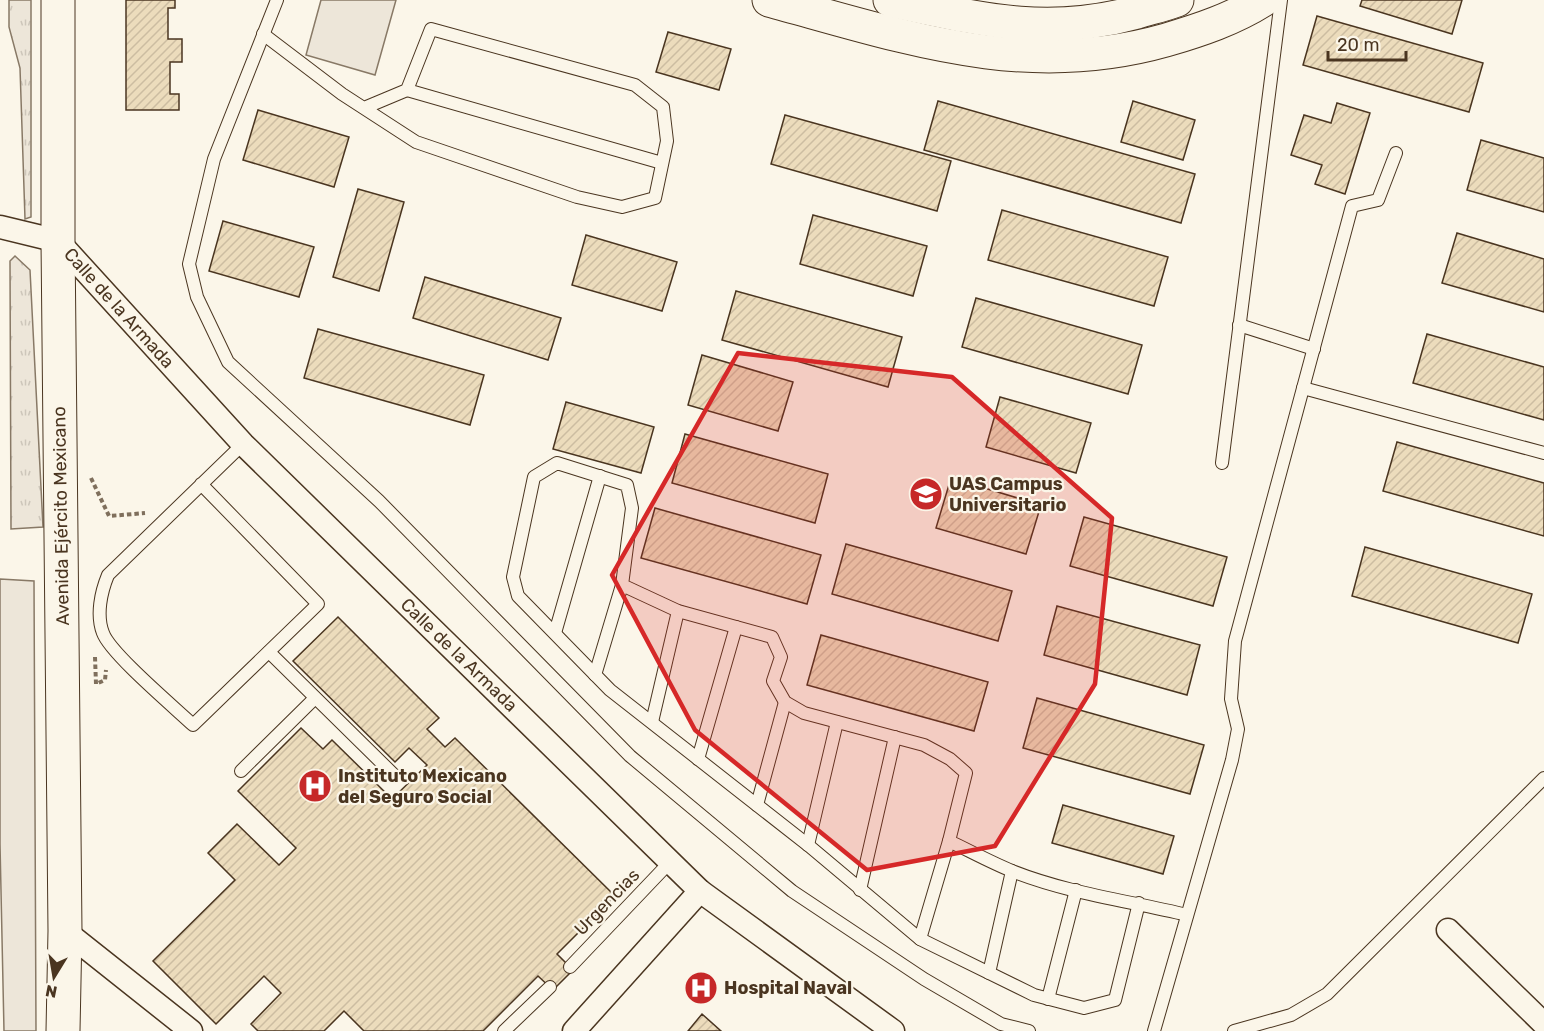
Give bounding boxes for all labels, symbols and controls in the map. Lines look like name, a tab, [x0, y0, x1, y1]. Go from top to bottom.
scale bar	[1328, 24, 1406, 62]
text: 20 m	[1337, 34, 1379, 56]
street label: Calle de la Armada	[59, 243, 179, 373]
street label: Avenida Ejército Mexicano	[48, 406, 74, 626]
place label: UAS Campus Universitario	[949, 473, 1066, 516]
school or university icon: UAS Campus Universitario	[908, 476, 944, 512]
street label: Calle de la Armada	[396, 594, 522, 716]
place label: Instituto Mexicano del Seguro Social	[338, 765, 507, 808]
hospital icon: Instituto Mexicano del Seguro Social	[297, 768, 333, 804]
street label: Urgencias	[570, 864, 644, 940]
north arrow	[24, 947, 84, 1007]
hospital icon: Hospital Naval	[683, 970, 719, 1006]
place label: Hospital Naval	[724, 977, 852, 999]
text: N	[44, 981, 59, 1002]

